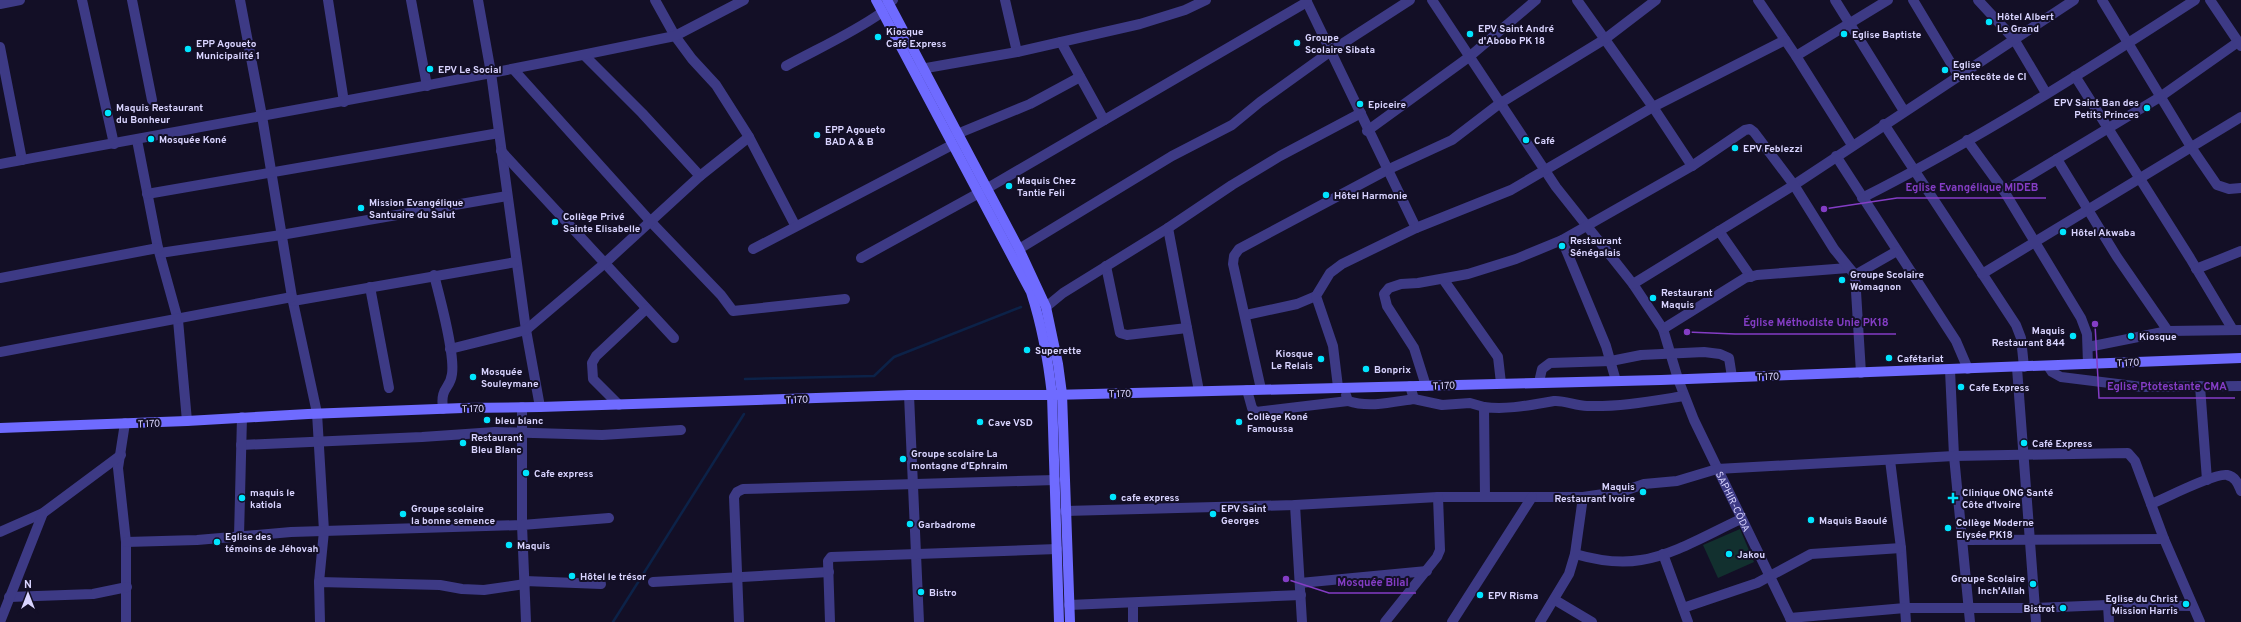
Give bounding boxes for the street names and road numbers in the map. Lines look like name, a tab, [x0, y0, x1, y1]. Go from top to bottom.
street label: T 170	[2116, 356, 2140, 371]
street label: T 170	[1756, 371, 1780, 384]
street label: T 170	[1432, 380, 1456, 393]
street label: T 170	[1109, 388, 1132, 401]
street label: T 170	[785, 394, 809, 407]
street label: T 170	[462, 403, 485, 416]
street label: T 170	[137, 418, 161, 431]
street label: SAPHIR-CÔDA	[1712, 470, 1752, 535]

